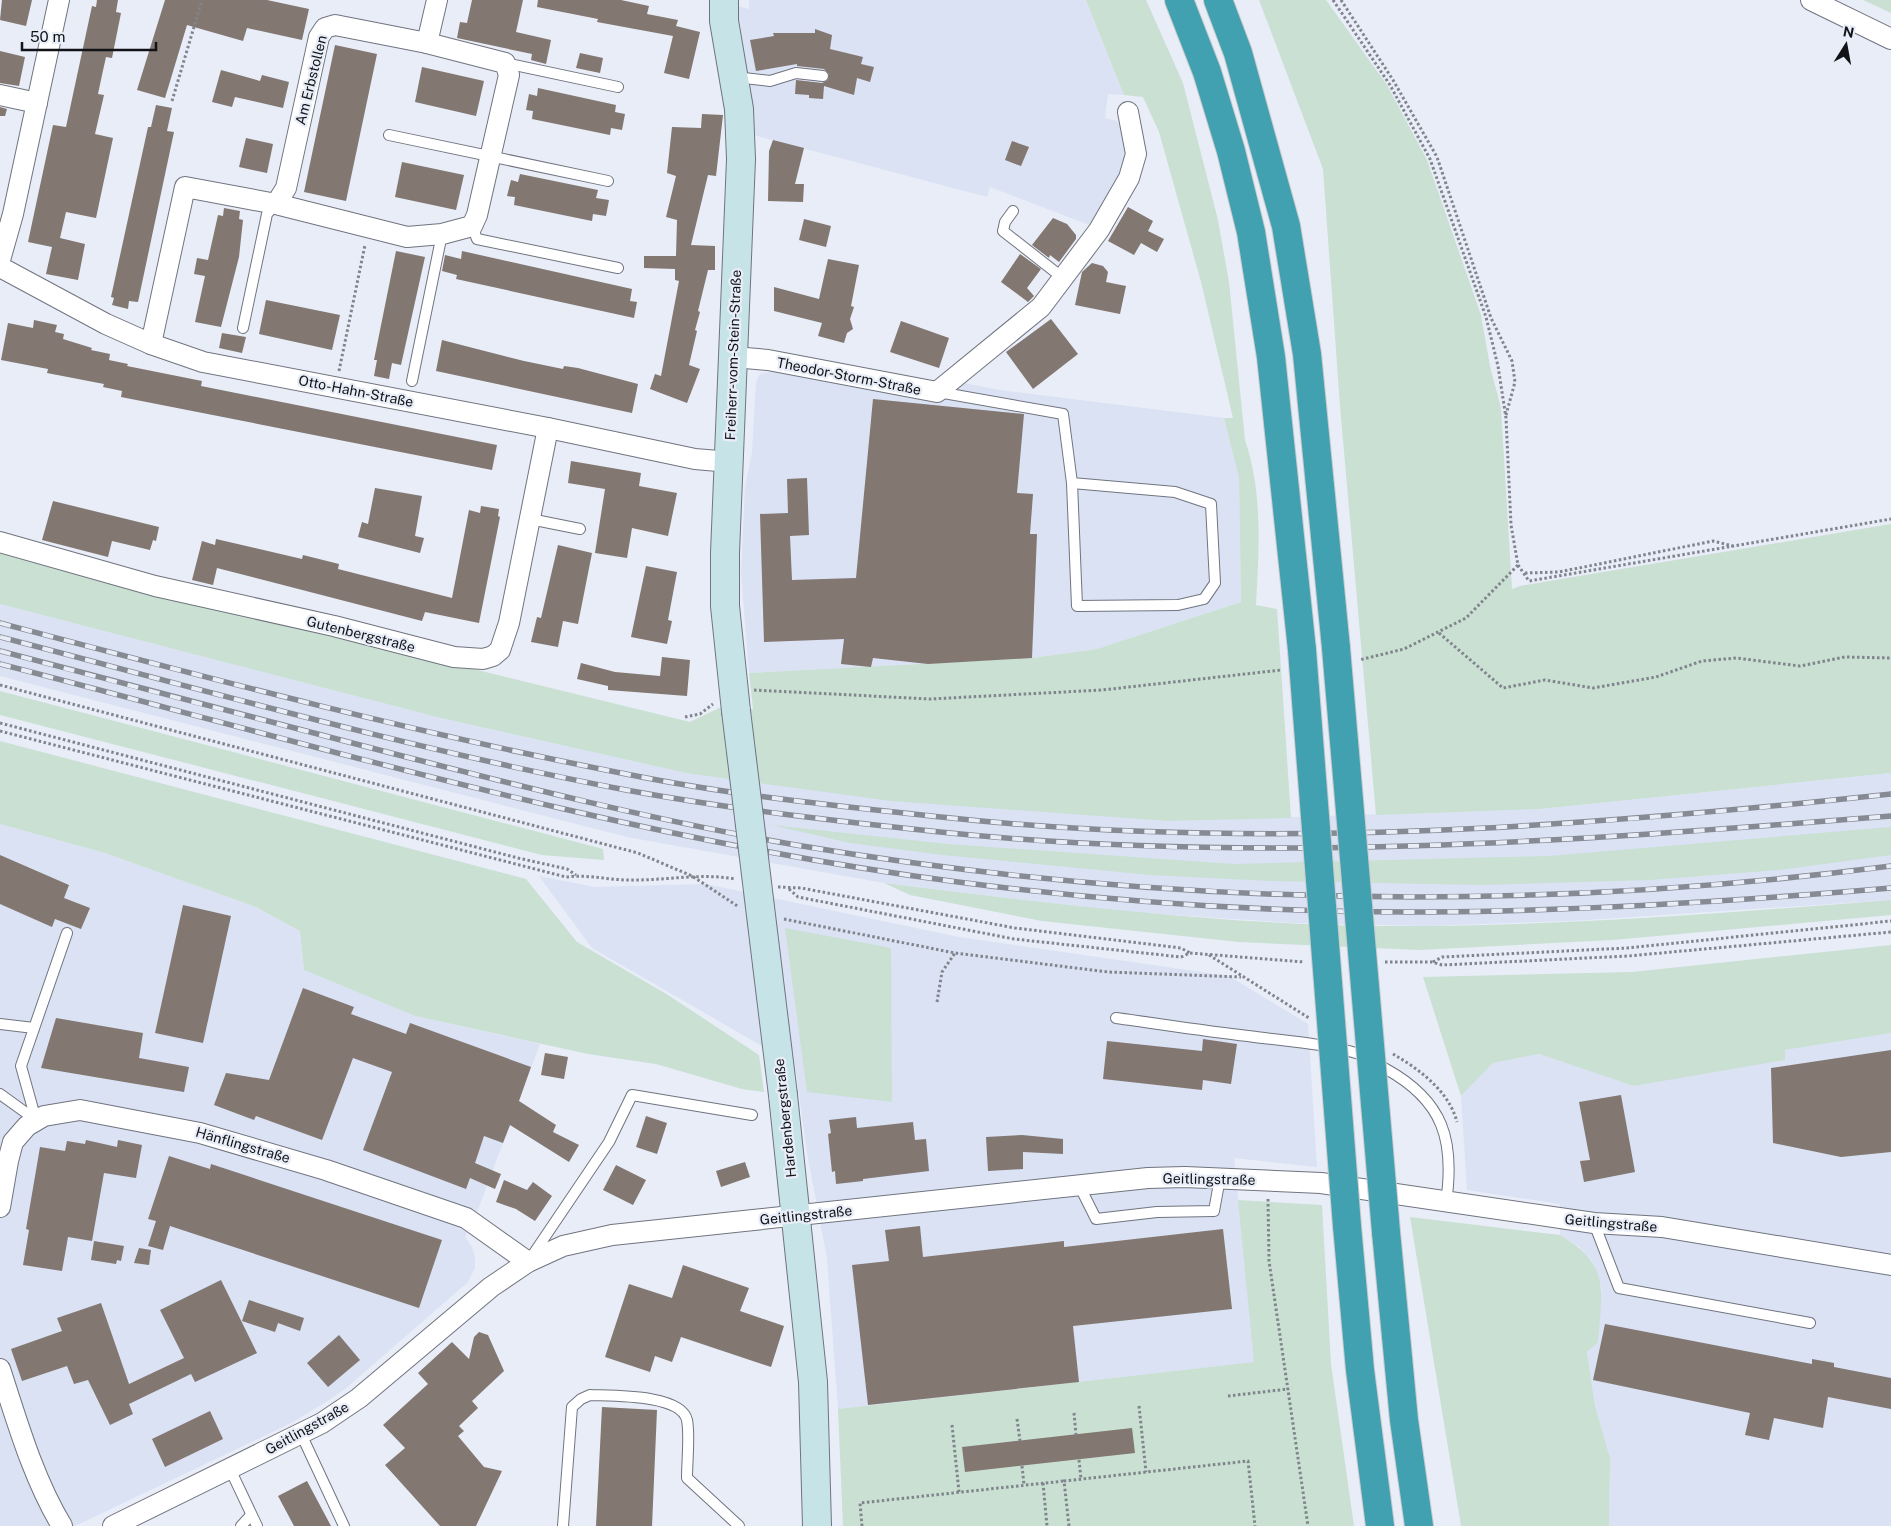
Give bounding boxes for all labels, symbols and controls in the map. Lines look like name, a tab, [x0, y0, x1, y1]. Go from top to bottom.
scale bar	[22, 20, 156, 52]
north arrow	[1821, 20, 1871, 70]
text: N	[1842, 23, 1855, 41]
text: 50 m	[30, 28, 65, 45]
street label: Am Erbstollen	[292, 34, 330, 126]
street label: Freiherr-vom-Stein-Straße	[722, 269, 744, 441]
street label: Theodor-Storm-Straße	[775, 354, 923, 398]
street label: Otto-Hahn-Straße	[297, 372, 415, 410]
street label: Gutenbergstraße	[305, 613, 417, 655]
street label: Hardenbergstraße	[771, 1058, 799, 1178]
street label: Hänflingstraße	[194, 1124, 292, 1166]
street label: Geitlingstraße	[1162, 1170, 1256, 1188]
street label: Geitlingstraße	[759, 1202, 853, 1228]
street label: Geitlingstraße	[1564, 1211, 1658, 1235]
street label: Geitlingstraße	[262, 1398, 352, 1458]

